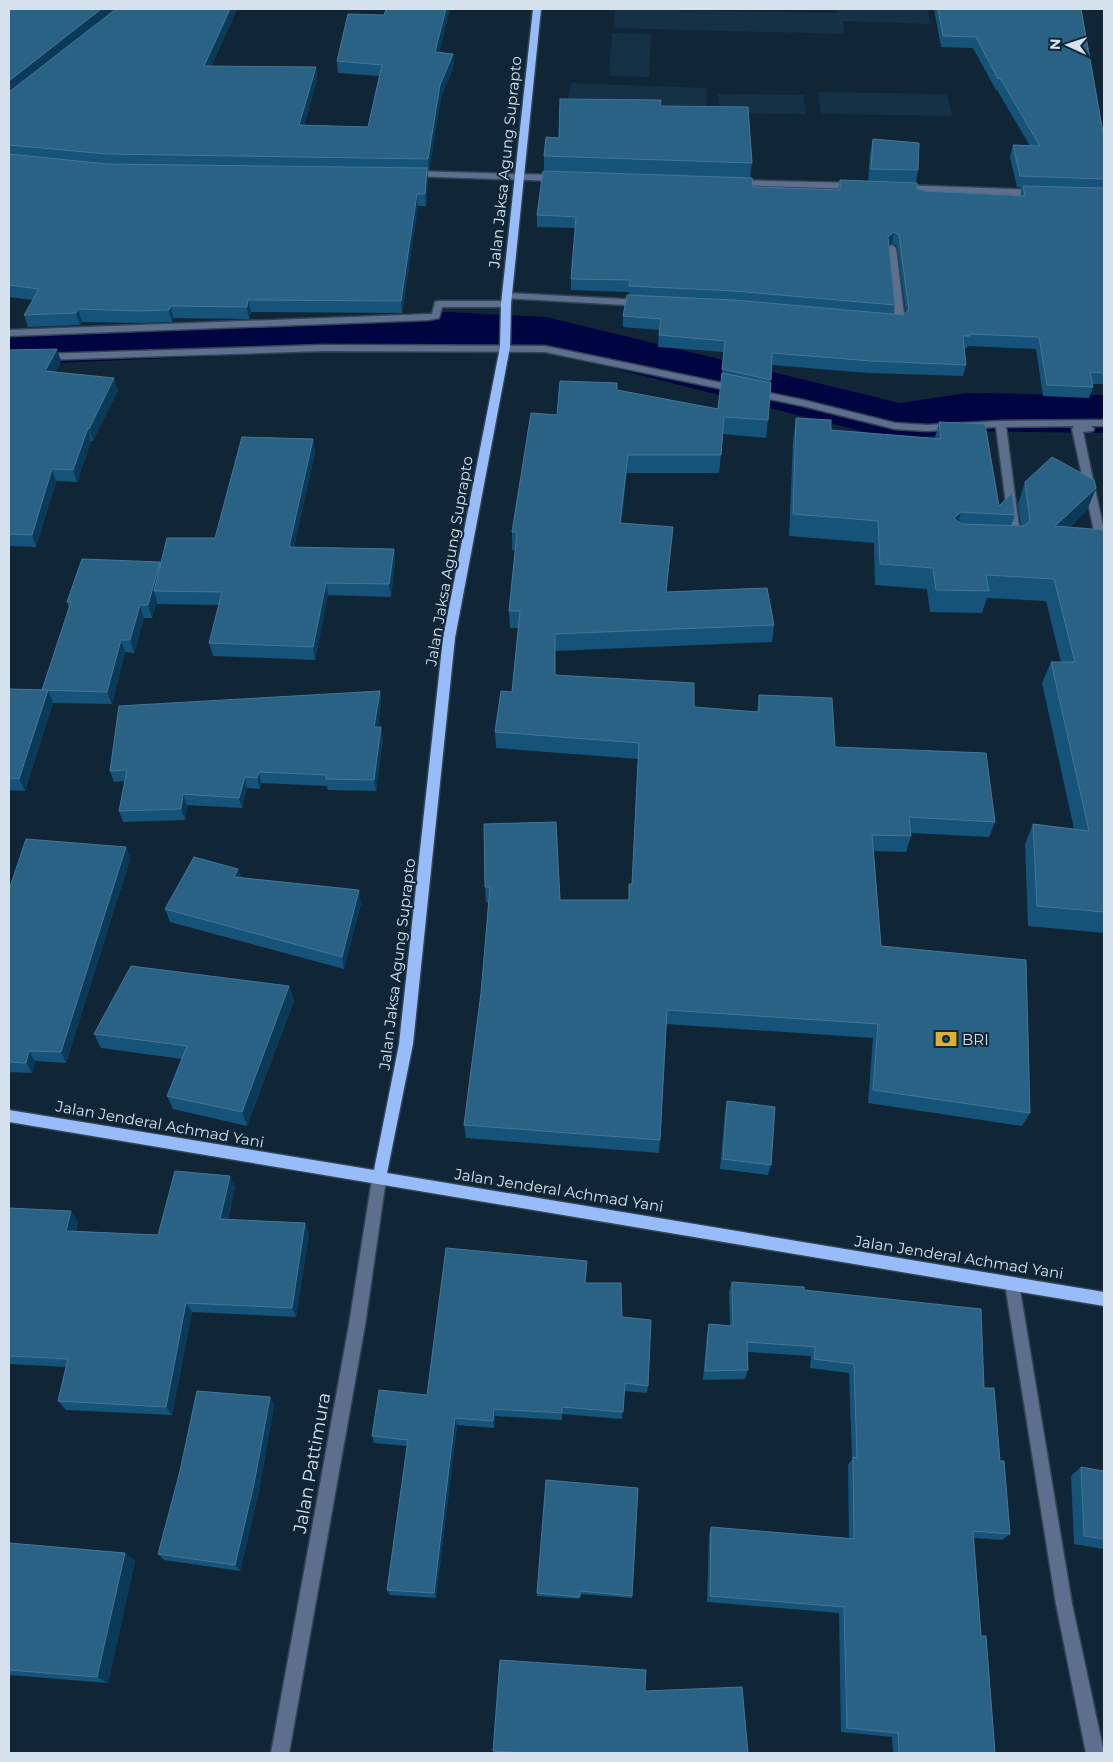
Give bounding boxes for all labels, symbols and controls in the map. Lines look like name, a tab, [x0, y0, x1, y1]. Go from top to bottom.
north arrow	[1043, 20, 1093, 70]
text: N	[1046, 38, 1064, 50]
street label: Jalan Jaksa Agung Suprapto	[484, 55, 526, 270]
street label: Jalan Jaksa Agung Suprapto	[421, 454, 477, 669]
street label: Jalan Jaksa Agung Suprapto	[374, 857, 419, 1072]
bank icon: BRI	[933, 1026, 959, 1052]
place label: BRI	[962, 1030, 989, 1049]
street label: Jalan Jenderal Achmad Yani	[53, 1096, 266, 1152]
street label: Jalan Jenderal Achmad Yani	[452, 1164, 665, 1216]
street label: Jalan Jenderal Achmad Yani	[852, 1231, 1065, 1283]
street label: Jalan Pattimura	[289, 1391, 335, 1536]

